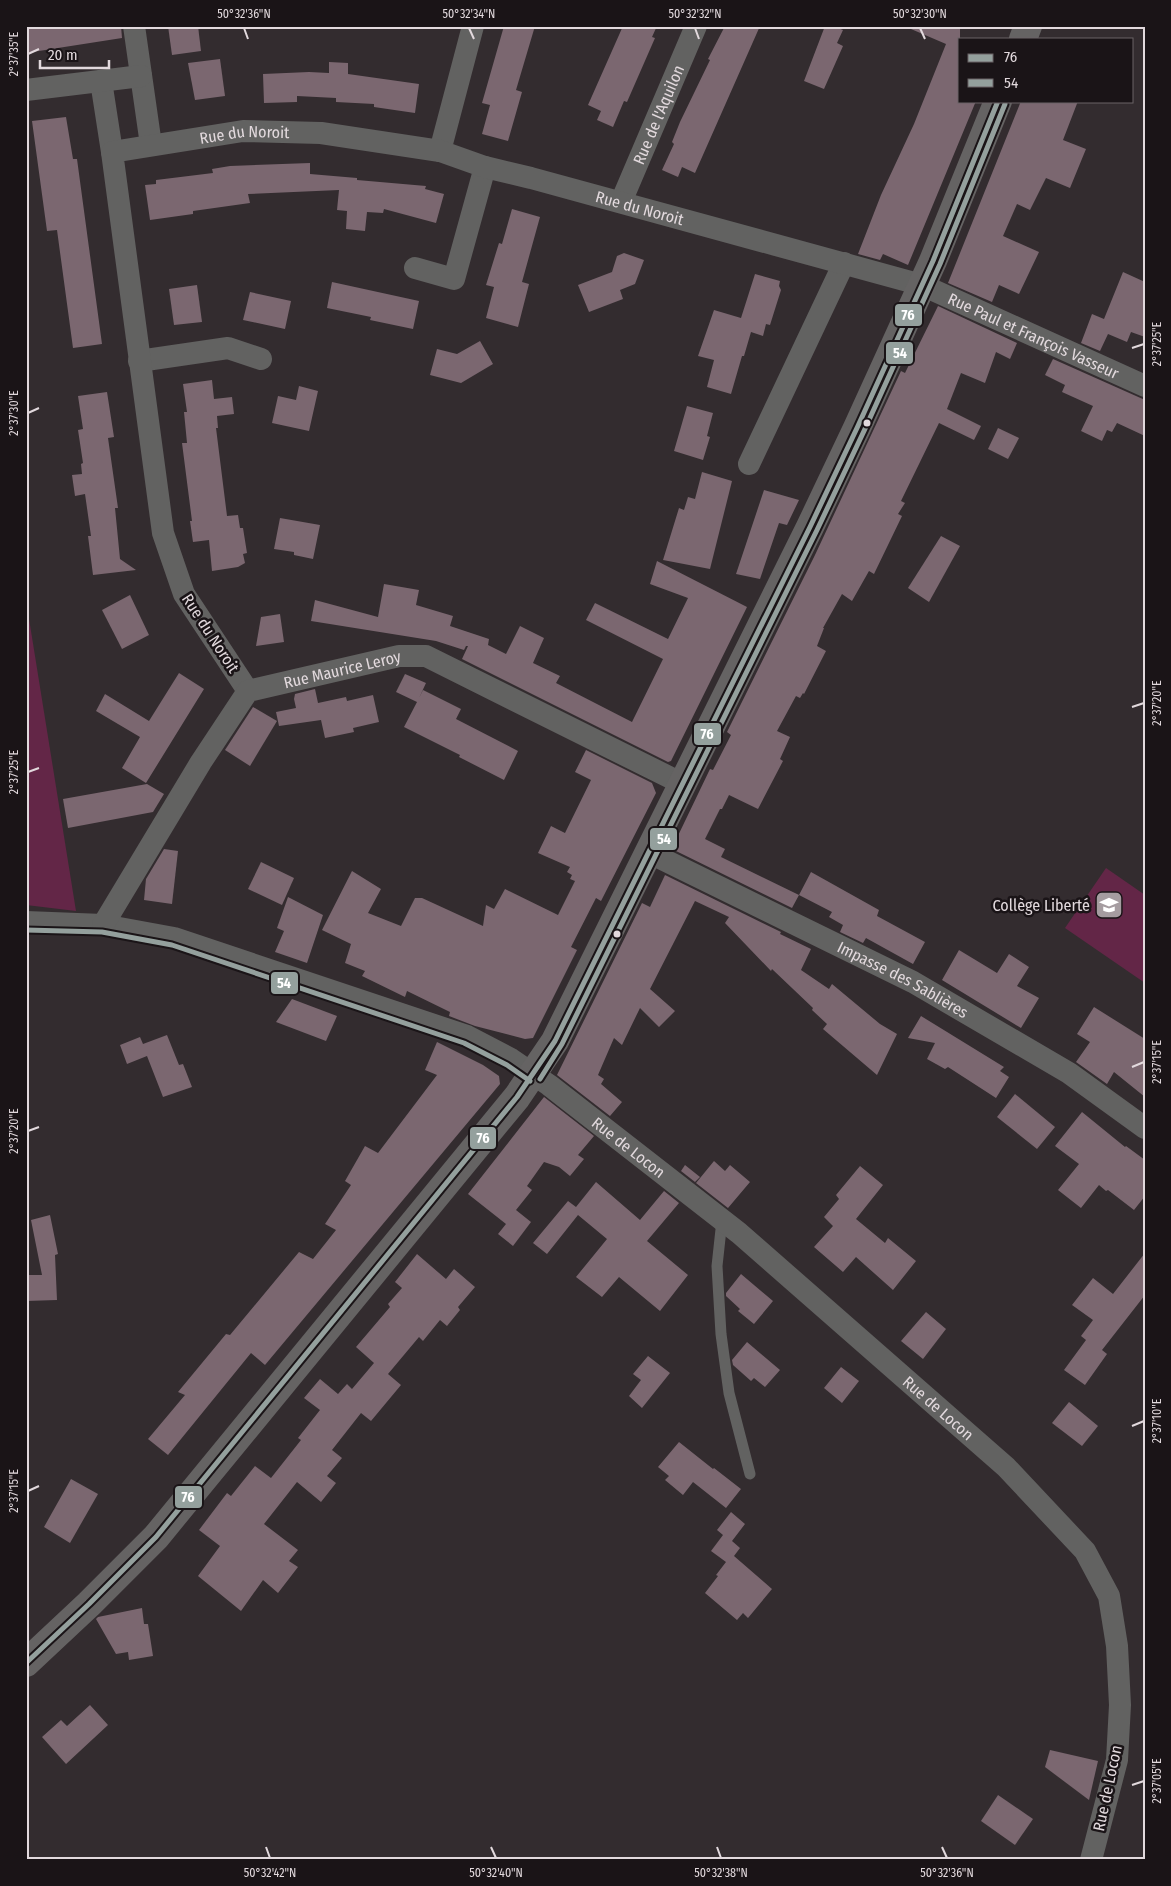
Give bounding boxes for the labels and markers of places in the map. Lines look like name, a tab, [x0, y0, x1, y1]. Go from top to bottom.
unlabelled marker	[862, 418, 872, 428]
school or university icon: Collège Liberté	[1094, 890, 1124, 920]
place label: Collège Liberté	[993, 896, 1090, 915]
unlabelled marker	[612, 929, 622, 939]

